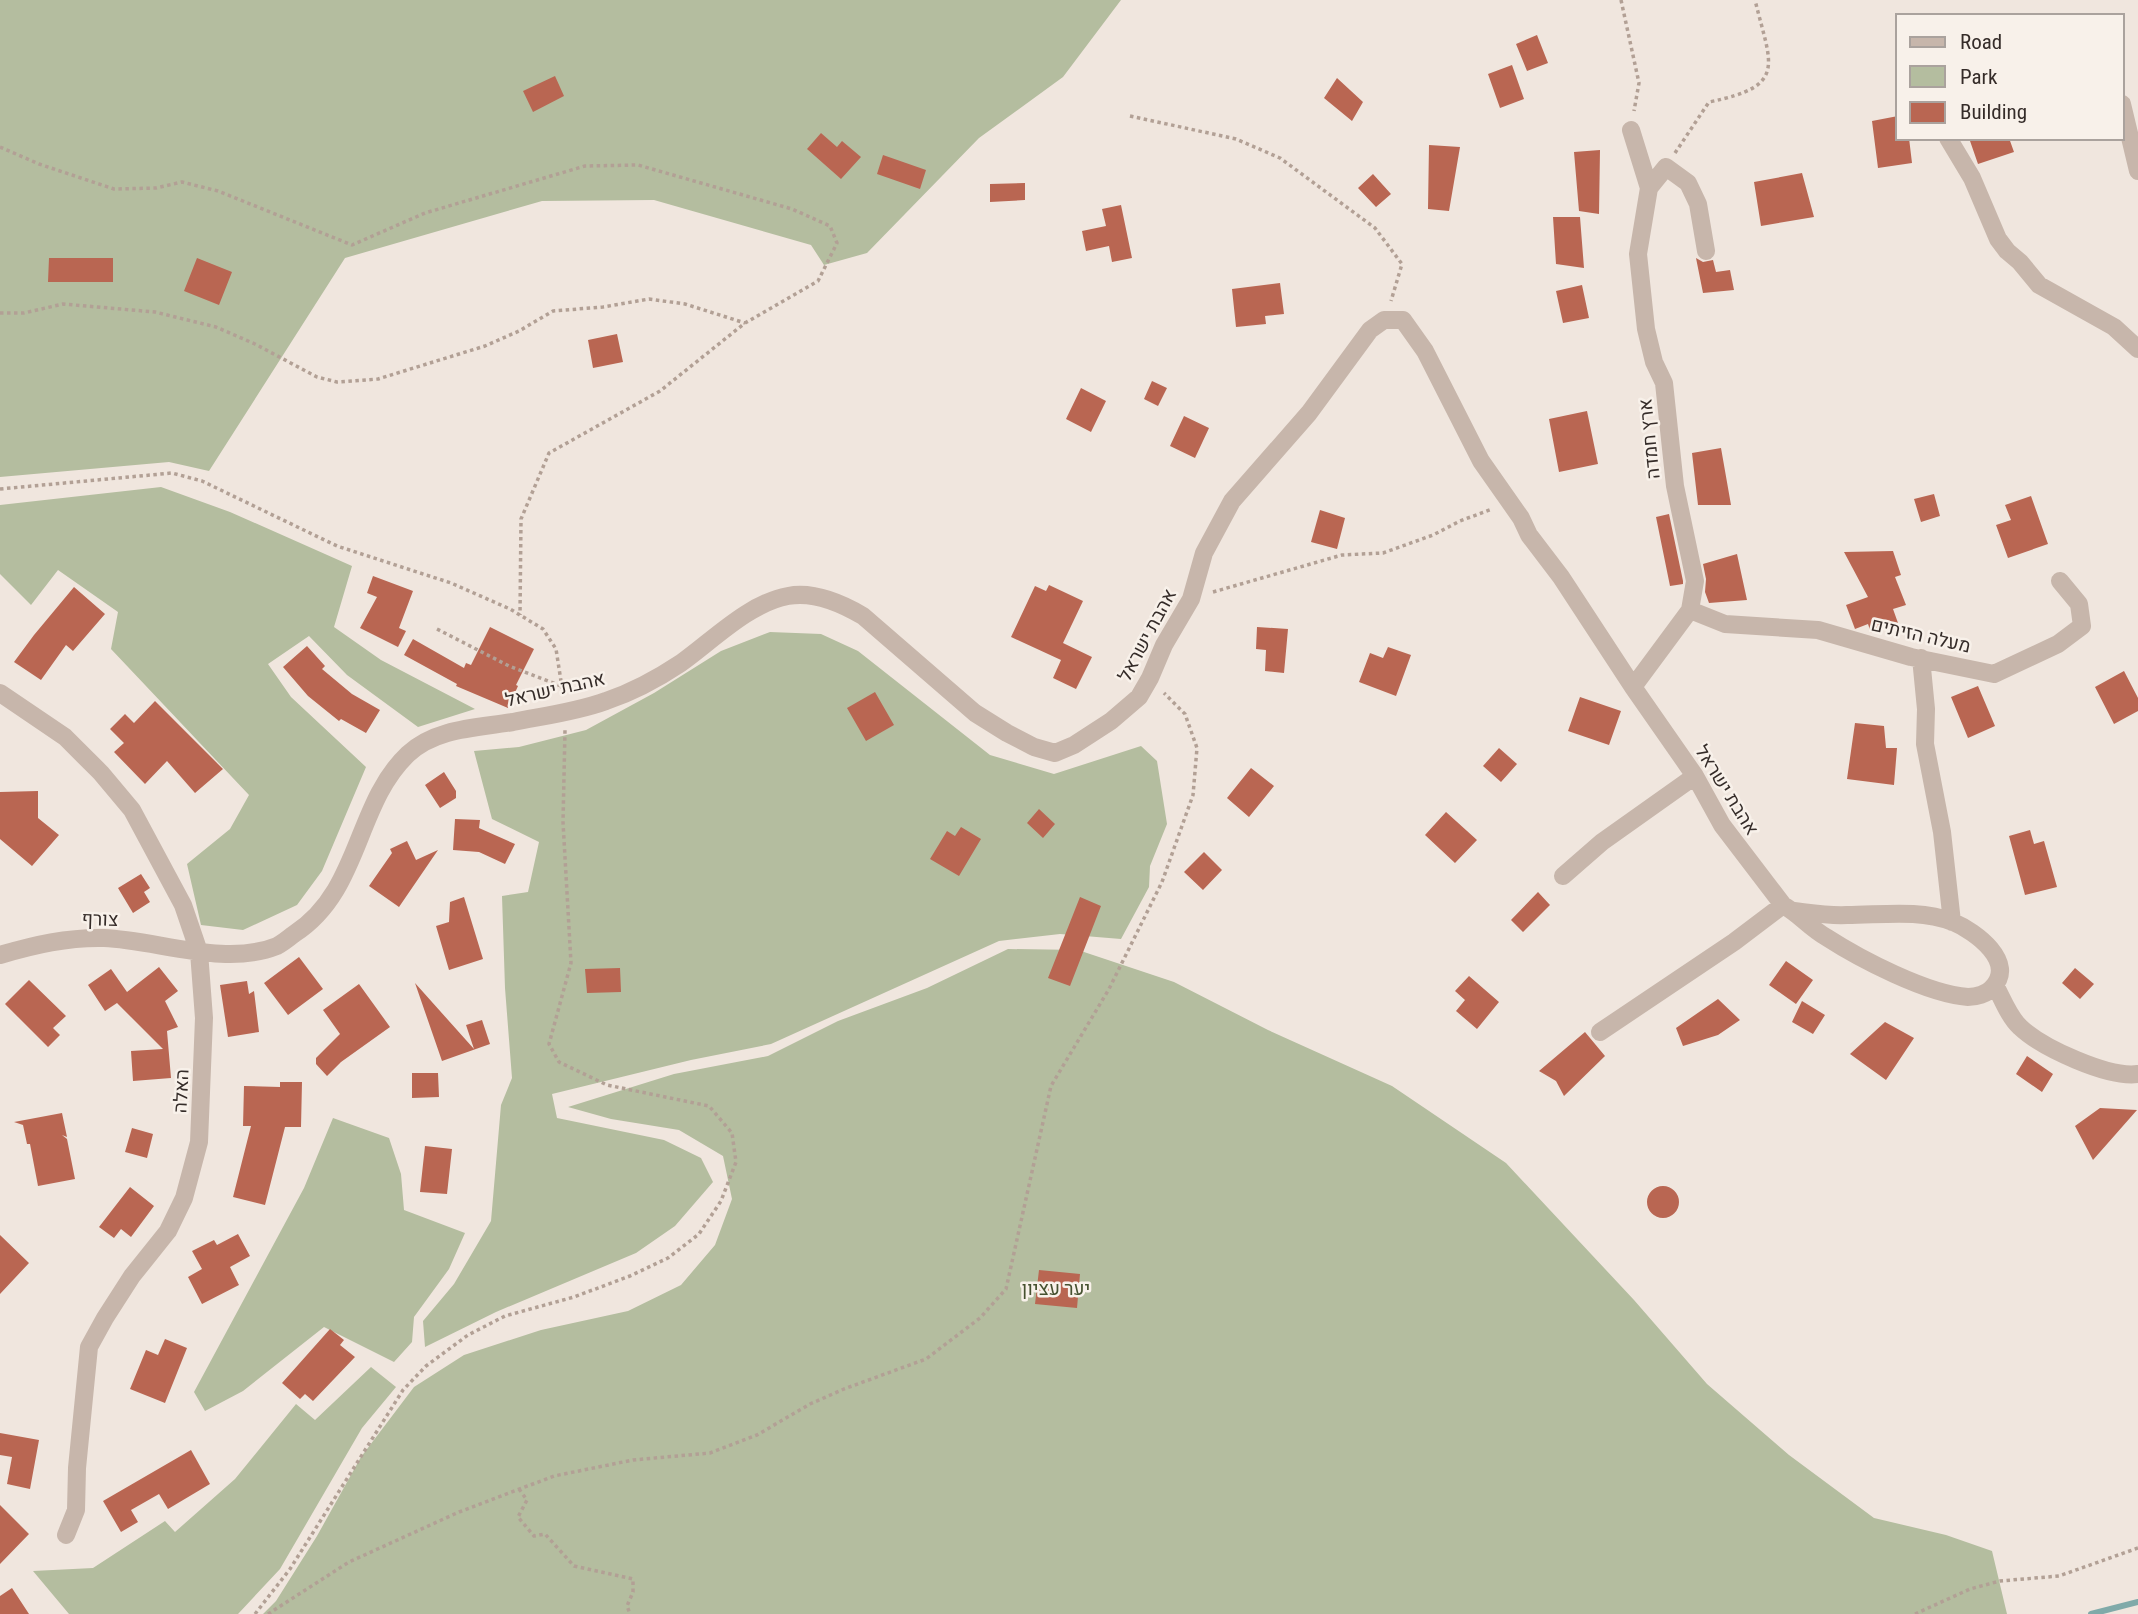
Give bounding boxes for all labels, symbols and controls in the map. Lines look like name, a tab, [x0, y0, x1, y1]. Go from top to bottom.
legend	[1896, 14, 2124, 140]
text: Road	[1960, 30, 2002, 54]
text: Park	[1960, 65, 1998, 89]
text: Building	[1960, 100, 2027, 124]
street label: ארץ חמדה	[1633, 398, 1665, 480]
street label: אהבת ישראל	[1113, 585, 1181, 685]
street label: מעלה הזיתים	[1869, 612, 1973, 658]
street label: אהבת ישראל	[503, 666, 607, 712]
street label: אהבת ישראל	[1690, 741, 1764, 839]
street label: צורף	[81, 907, 119, 931]
street label: האלה	[168, 1068, 194, 1114]
park label: יער עציון	[1022, 1277, 1090, 1300]

